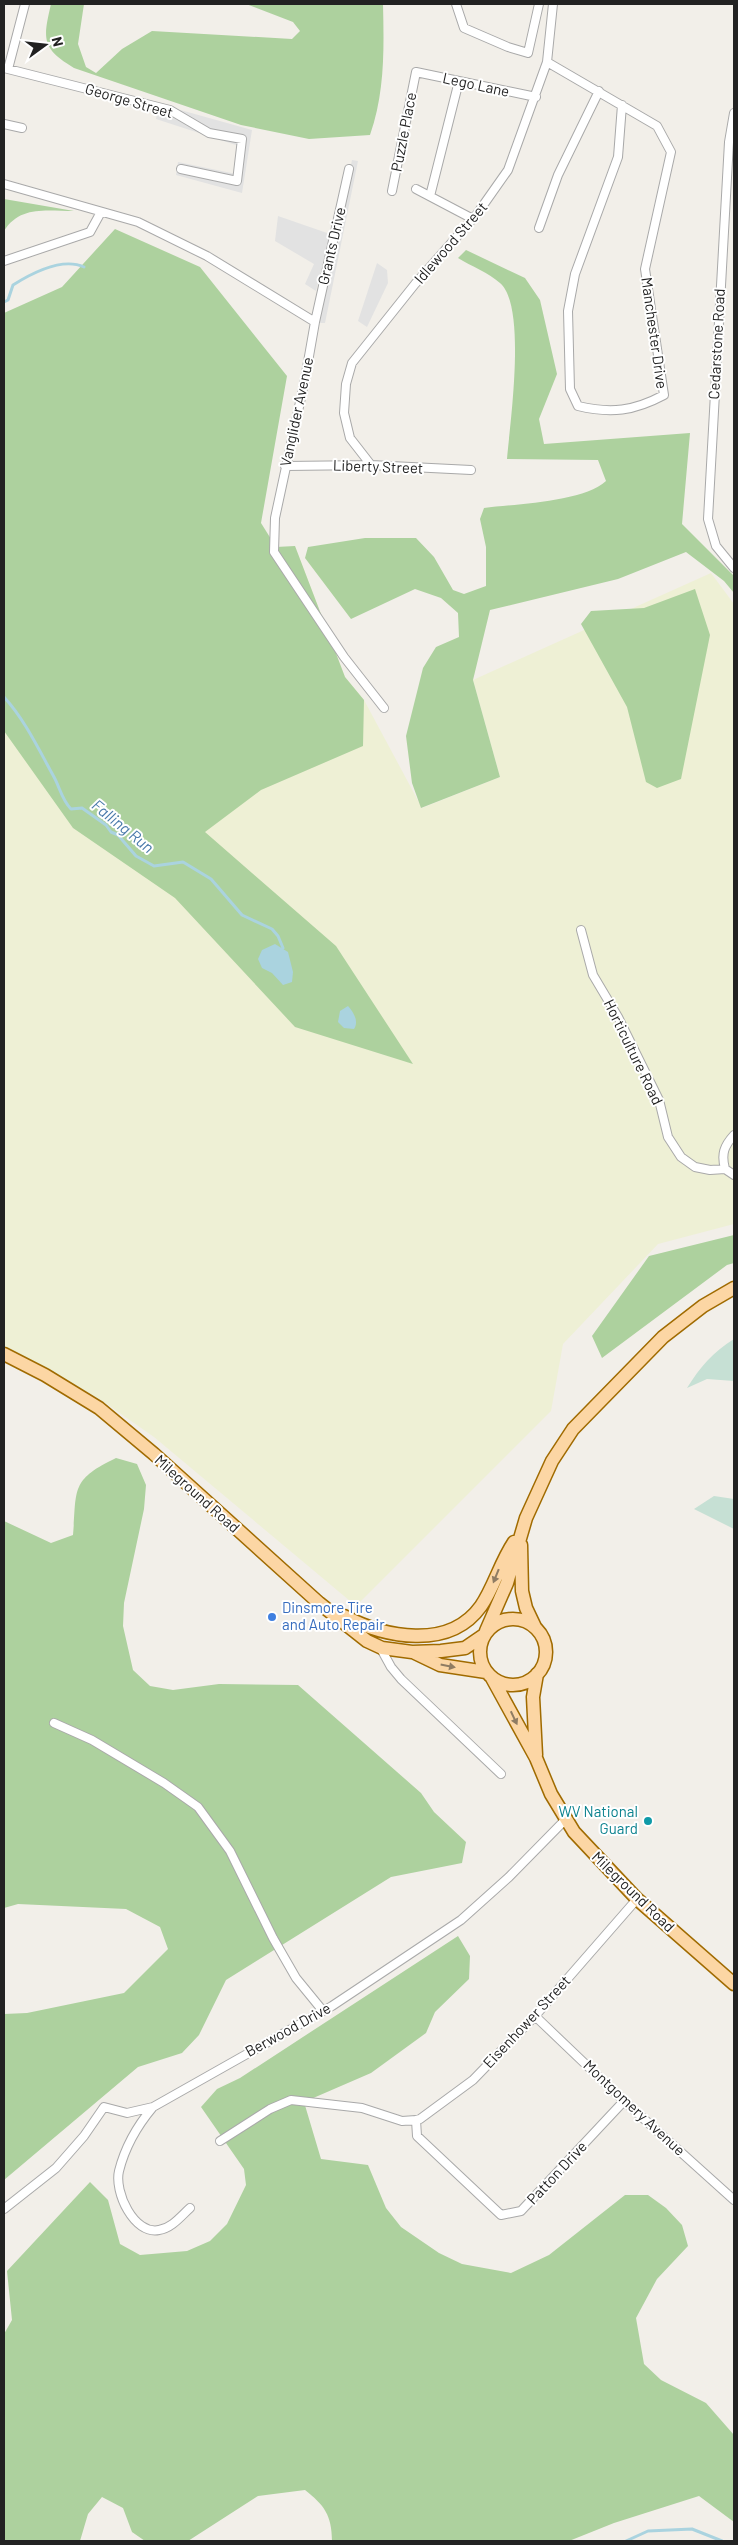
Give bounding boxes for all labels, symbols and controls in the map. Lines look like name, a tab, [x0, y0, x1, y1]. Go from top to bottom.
north arrow	[20, 20, 70, 70]
text: N	[49, 35, 67, 48]
street label: Lego Lane	[441, 68, 511, 100]
street label: George Street	[83, 79, 175, 121]
street label: Puzzle Place	[387, 91, 420, 173]
street label: Idlewood Street	[410, 198, 491, 287]
street label: Grants Drive	[313, 205, 349, 287]
street label: Manchester Drive	[638, 276, 672, 390]
street label: Cedarstone Road	[704, 288, 728, 400]
street label: Vanglider Avenue	[276, 355, 316, 468]
street label: Liberty Street	[333, 455, 424, 477]
water label: Falling Run	[89, 795, 158, 856]
street label: Horticulture Road	[601, 996, 667, 1107]
street label: Mileground Road	[152, 1450, 244, 1536]
one-way arrow	[491, 1569, 499, 1583]
place label: Dinsmore Tire and Auto Repair	[282, 1598, 385, 1633]
marker: Dinsmore Tire and Auto Repair	[266, 1611, 278, 1623]
one-way arrow	[440, 1662, 456, 1670]
one-way arrow	[510, 1710, 518, 1725]
place label: WV National Guard	[559, 1802, 638, 1837]
marker: WV National Guard	[642, 1815, 654, 1827]
street label: Mileground Road	[589, 1847, 679, 1935]
street label: Eisenhower Street	[479, 1971, 574, 2071]
street label: Berwood Drive	[242, 1998, 333, 2060]
street label: Montgomery Avenue	[580, 2056, 689, 2159]
street label: Patton Drive	[522, 2137, 590, 2208]

